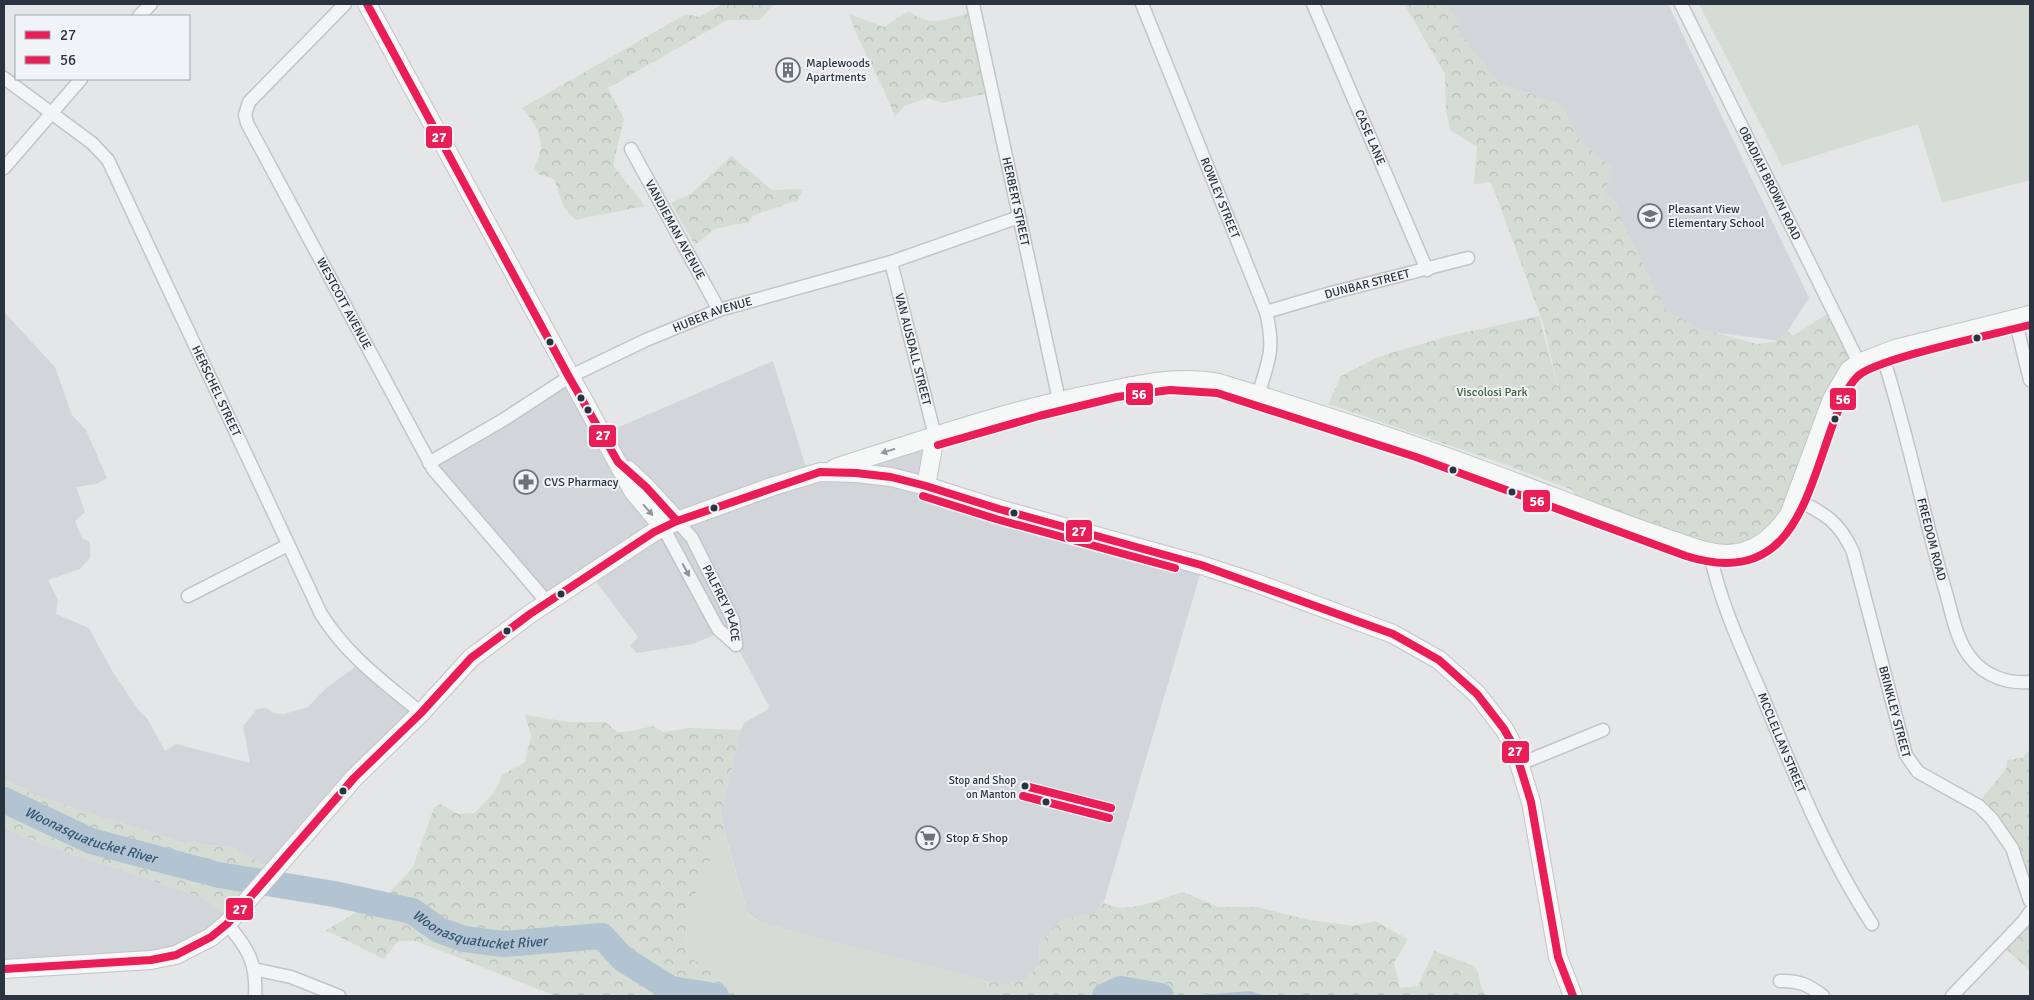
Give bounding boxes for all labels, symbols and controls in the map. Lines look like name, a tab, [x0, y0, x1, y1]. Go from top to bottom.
legend	[15, 15, 190, 80]
text: 27	[60, 26, 76, 44]
text: 56	[60, 51, 76, 69]
place label: Maplewoods Apartments	[806, 56, 870, 85]
building icon: Maplewoods Apartments	[775, 57, 801, 83]
street label: CASE LANE	[1351, 107, 1388, 168]
street label: OBADIAH BROWN ROAD	[1735, 124, 1804, 243]
line badge: 27	[425, 125, 453, 149]
text: 27	[431, 129, 447, 146]
street label: HERBERT STREET	[998, 156, 1032, 248]
street label: ROWLEY STREET	[1197, 156, 1243, 241]
street label: VANDIEMAN AVENUE	[641, 178, 708, 283]
place label: Pleasant View Elementary School	[1668, 202, 1765, 231]
school or university icon: Pleasant View Elementary School	[1637, 203, 1663, 229]
street label: WESTCOTT AVENUE	[313, 255, 374, 352]
street label: DUNBAR STREET	[1323, 266, 1412, 302]
street label: VAN AUSDALL STREET	[891, 292, 934, 407]
street label: HUBER AVENUE	[671, 294, 754, 336]
unlabelled marker	[1972, 333, 1982, 343]
unlabelled marker	[545, 337, 555, 347]
street label: HERSCHEL STREET	[188, 343, 244, 439]
line badge: 56	[1125, 382, 1154, 406]
park label: Viscolosi Park	[1456, 385, 1528, 400]
text: 56	[1131, 386, 1147, 403]
line badge: 56	[1829, 387, 1857, 411]
text: 56	[1835, 391, 1851, 408]
unlabelled marker	[576, 393, 586, 403]
unlabelled marker	[583, 405, 593, 415]
unlabelled marker	[1830, 414, 1840, 424]
line badge: 27	[588, 424, 617, 448]
text: 27	[595, 427, 611, 444]
one-way arrow	[881, 447, 896, 455]
unlabelled marker	[1448, 465, 1458, 475]
pharmacy icon: CVS Pharmacy	[513, 469, 539, 495]
place label: CVS Pharmacy	[544, 475, 619, 490]
unlabelled marker	[1507, 487, 1517, 497]
line badge: 56	[1522, 489, 1551, 513]
text: 56	[1529, 493, 1545, 510]
street label: FREEDOM ROAD	[1913, 497, 1949, 583]
unlabelled marker	[709, 503, 719, 513]
one-way arrow	[643, 504, 654, 517]
unlabelled marker	[1009, 508, 1019, 518]
line badge: 27	[1065, 519, 1093, 543]
text: 27	[1071, 523, 1087, 540]
one-way arrow	[682, 563, 690, 578]
street label: PALFREY PLACE	[699, 563, 743, 643]
unlabelled marker	[556, 589, 566, 599]
unlabelled marker	[502, 626, 512, 636]
street label: BRINKLEY STREET	[1875, 664, 1913, 759]
street label: MCCLELLAN STREET	[1754, 691, 1809, 795]
line badge: 27	[1501, 740, 1530, 764]
text: 27	[1507, 743, 1523, 760]
place label: Stop and Shop on Manton	[949, 774, 1016, 801]
marker: Stop and Shop on Manton	[1020, 781, 1030, 791]
unlabelled marker	[338, 786, 348, 796]
unlabelled marker	[1041, 797, 1051, 807]
water label: Woonasquatucket River	[22, 803, 160, 868]
supermarket icon: Stop & Shop	[915, 825, 941, 851]
place label: Stop & Shop	[946, 831, 1008, 846]
line badge: 27	[225, 897, 254, 921]
text: 27	[232, 901, 248, 918]
water label: Woonasquatucket River	[409, 906, 550, 953]

